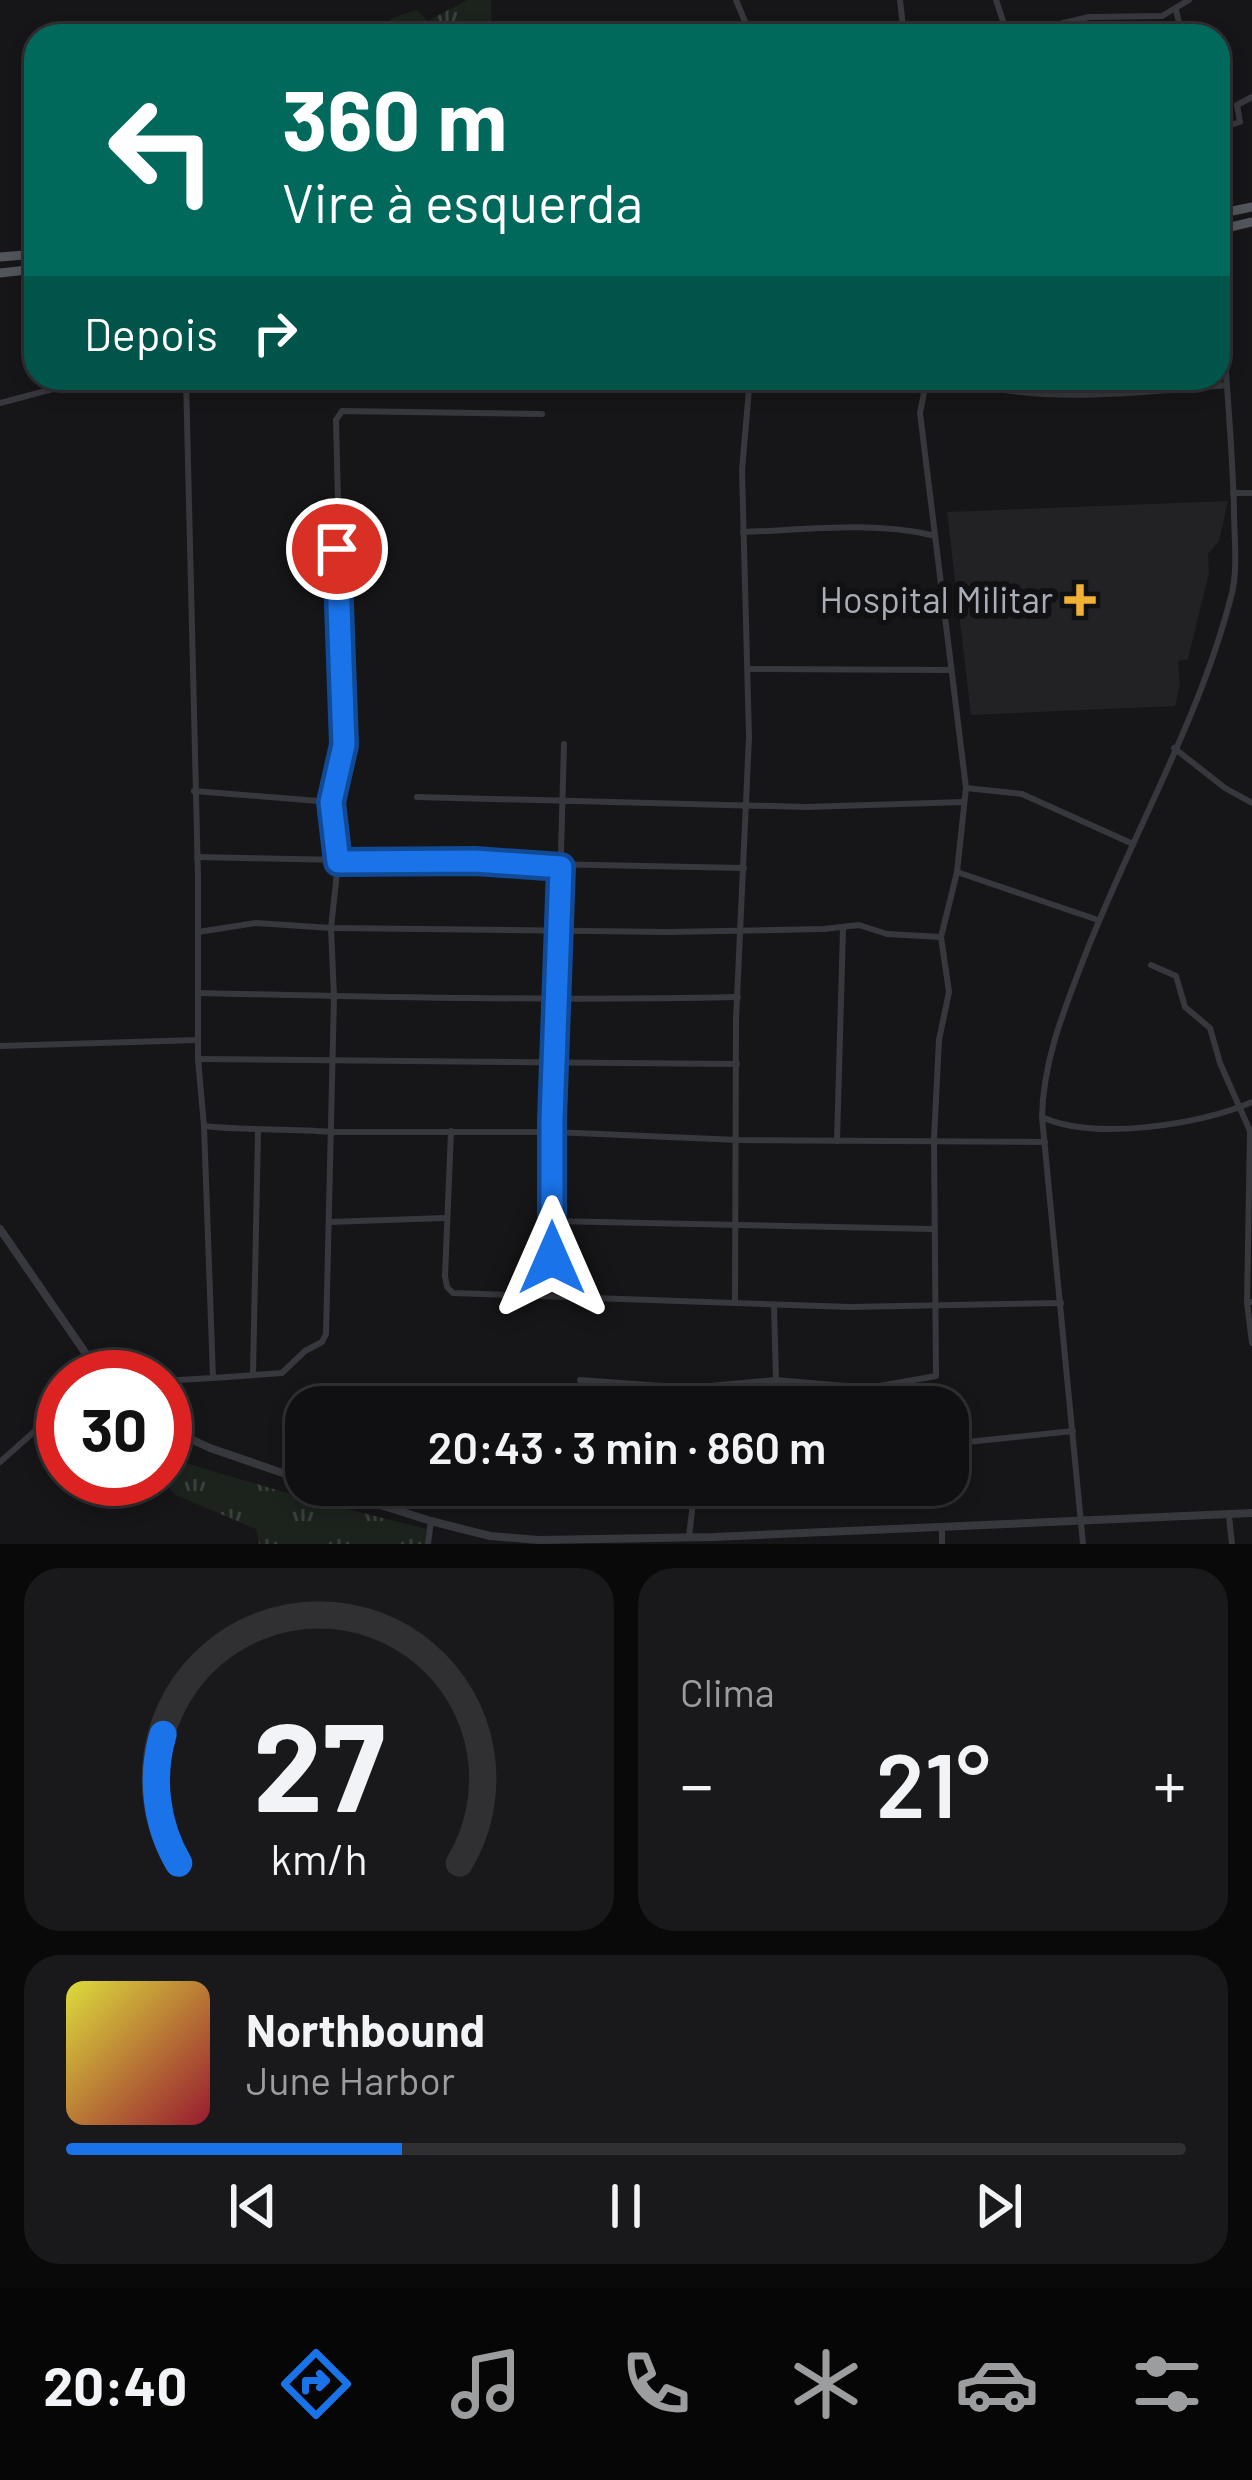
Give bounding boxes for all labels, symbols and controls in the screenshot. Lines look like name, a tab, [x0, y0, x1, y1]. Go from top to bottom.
text: 360 m	[282, 67, 507, 168]
icon: left	[84, 72, 240, 228]
text: Vire à esquerda	[282, 169, 643, 234]
icon: right	[242, 300, 308, 366]
text: Depois	[84, 306, 218, 360]
pin	[286, 498, 388, 600]
icon: arrive	[304, 516, 370, 582]
place label: Hospital Militar	[820, 577, 1053, 620]
marker: Hospital Militar	[1064, 584, 1096, 616]
position arrow	[489, 1195, 615, 1321]
speed limit sign: 30	[36, 1350, 192, 1506]
text: 20:43 · 3 min · 860 m	[428, 1419, 826, 1473]
text: Clima	[680, 1668, 775, 1715]
text: 27	[253, 1687, 385, 1837]
text: 21°	[876, 1728, 990, 1836]
text: −	[680, 1743, 713, 1822]
text: +	[1153, 1743, 1186, 1822]
text: km/h	[270, 1831, 368, 1883]
text: Northbound	[246, 2002, 485, 2056]
text: June Harbor	[246, 2056, 455, 2103]
icon: previous	[220, 2173, 286, 2239]
icon: pause	[593, 2173, 659, 2239]
icon: next	[966, 2173, 1032, 2239]
icon: directions	[274, 2342, 358, 2426]
icon: music	[444, 2342, 528, 2426]
icon: phone	[614, 2342, 698, 2426]
icon: climate	[784, 2342, 868, 2426]
icon: car	[955, 2342, 1039, 2426]
icon: filters	[1125, 2342, 1209, 2426]
text: 20:40	[43, 2352, 187, 2417]

